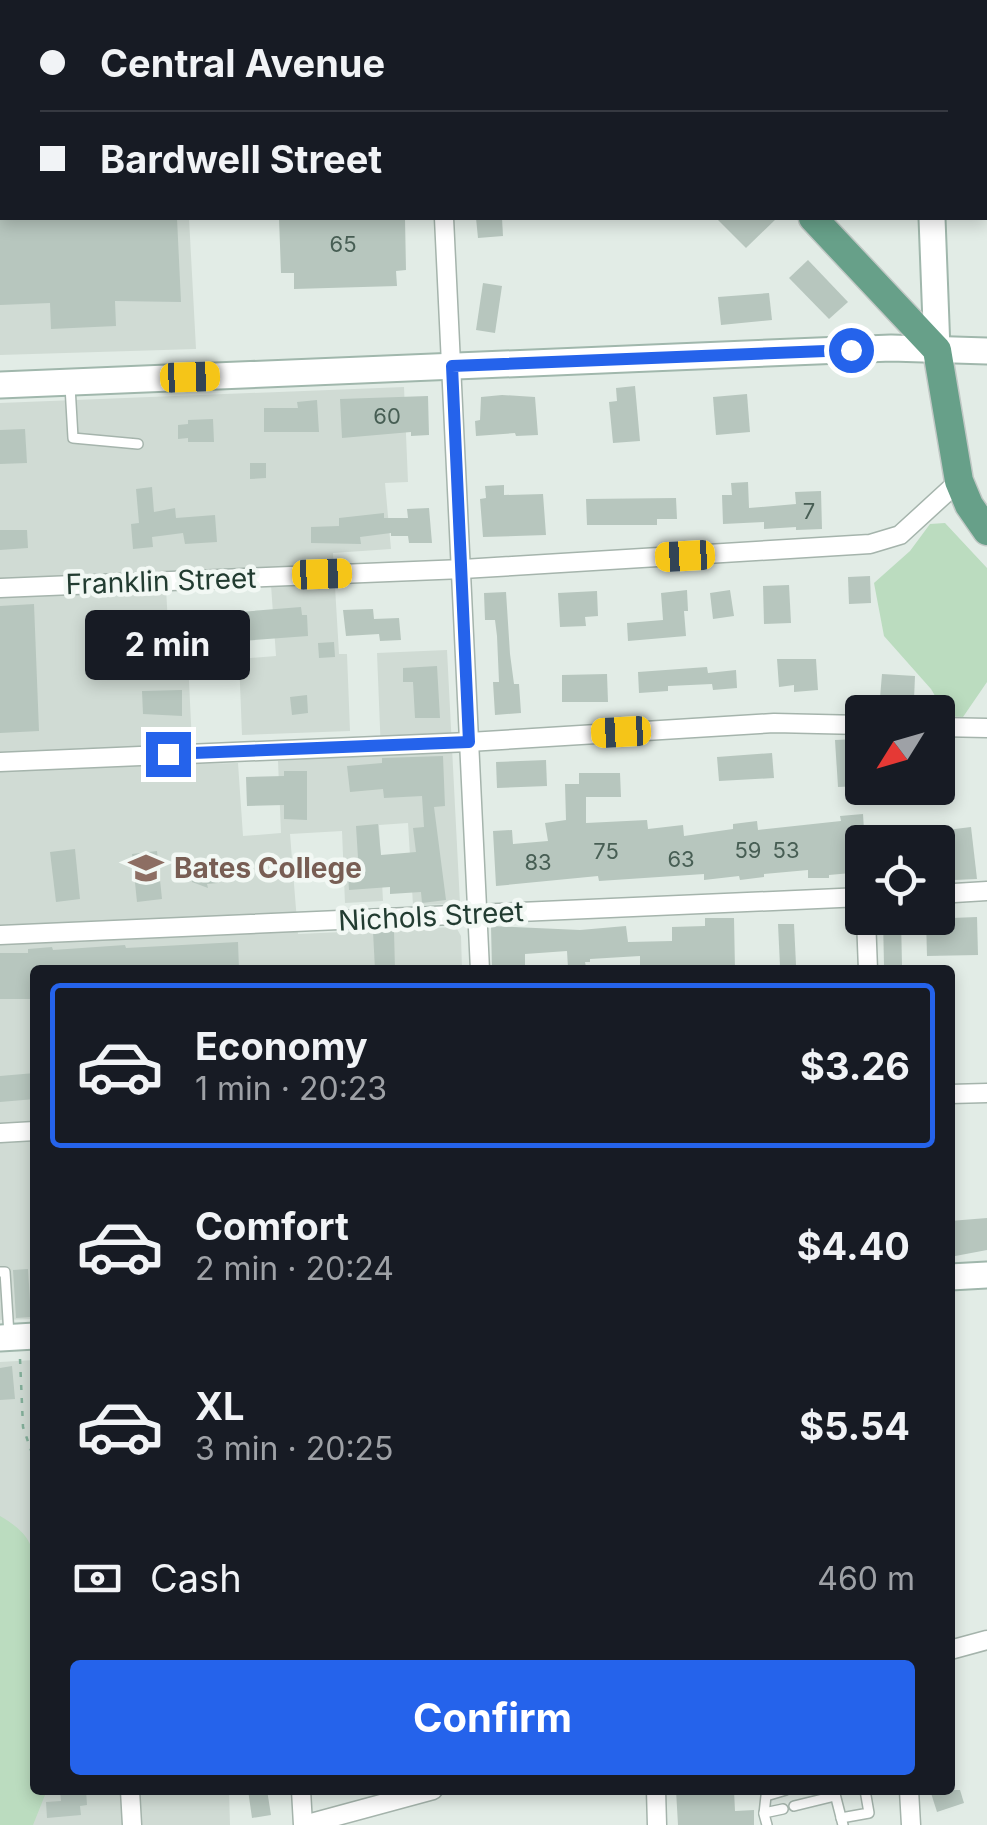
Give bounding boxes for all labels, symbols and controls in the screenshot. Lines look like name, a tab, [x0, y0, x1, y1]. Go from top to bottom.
text: Central Avenue	[100, 40, 385, 86]
text: Bardwell Street	[100, 136, 382, 182]
house number: 65	[329, 231, 357, 257]
route start	[829, 328, 874, 373]
car	[159, 361, 221, 393]
house number: 60	[373, 403, 401, 429]
house number: 7	[803, 498, 815, 524]
car	[654, 539, 716, 573]
car	[291, 558, 353, 590]
street label: Franklin Street	[65, 561, 257, 601]
callout: 2 min	[86, 609, 250, 679]
text: 2 min	[125, 625, 210, 664]
north arrow	[845, 695, 955, 805]
map controls	[845, 695, 955, 935]
car	[590, 715, 652, 749]
route end	[146, 732, 191, 777]
button: locate	[845, 825, 955, 935]
house number: 59	[734, 837, 762, 863]
house number: 53	[773, 837, 799, 863]
house number: 75	[593, 838, 619, 864]
house number: 63	[667, 846, 695, 872]
school or university icon: Bates College	[127, 849, 165, 887]
house number: 83	[524, 849, 552, 875]
place label: Bates College	[174, 851, 362, 885]
street label: Nichols Street	[337, 894, 525, 938]
icon: car	[75, 1021, 165, 1111]
text: Economy	[195, 1023, 368, 1069]
text: $3.26	[800, 1043, 910, 1089]
text: 1 min · 20:23	[195, 1069, 387, 1108]
icon: car	[75, 1201, 165, 1291]
text: Comfort	[195, 1203, 349, 1249]
text: $4.40	[797, 1223, 910, 1269]
text: 2 min · 20:24	[195, 1249, 394, 1288]
icon: car	[75, 1381, 165, 1471]
text: XL	[195, 1383, 245, 1429]
text: $5.54	[799, 1403, 910, 1449]
text: 3 min · 20:25	[195, 1429, 394, 1468]
icon: cash	[70, 1551, 125, 1606]
text: Cash	[150, 1555, 242, 1601]
text: 460 m	[817, 1559, 915, 1598]
button: Confirm	[70, 1660, 915, 1775]

